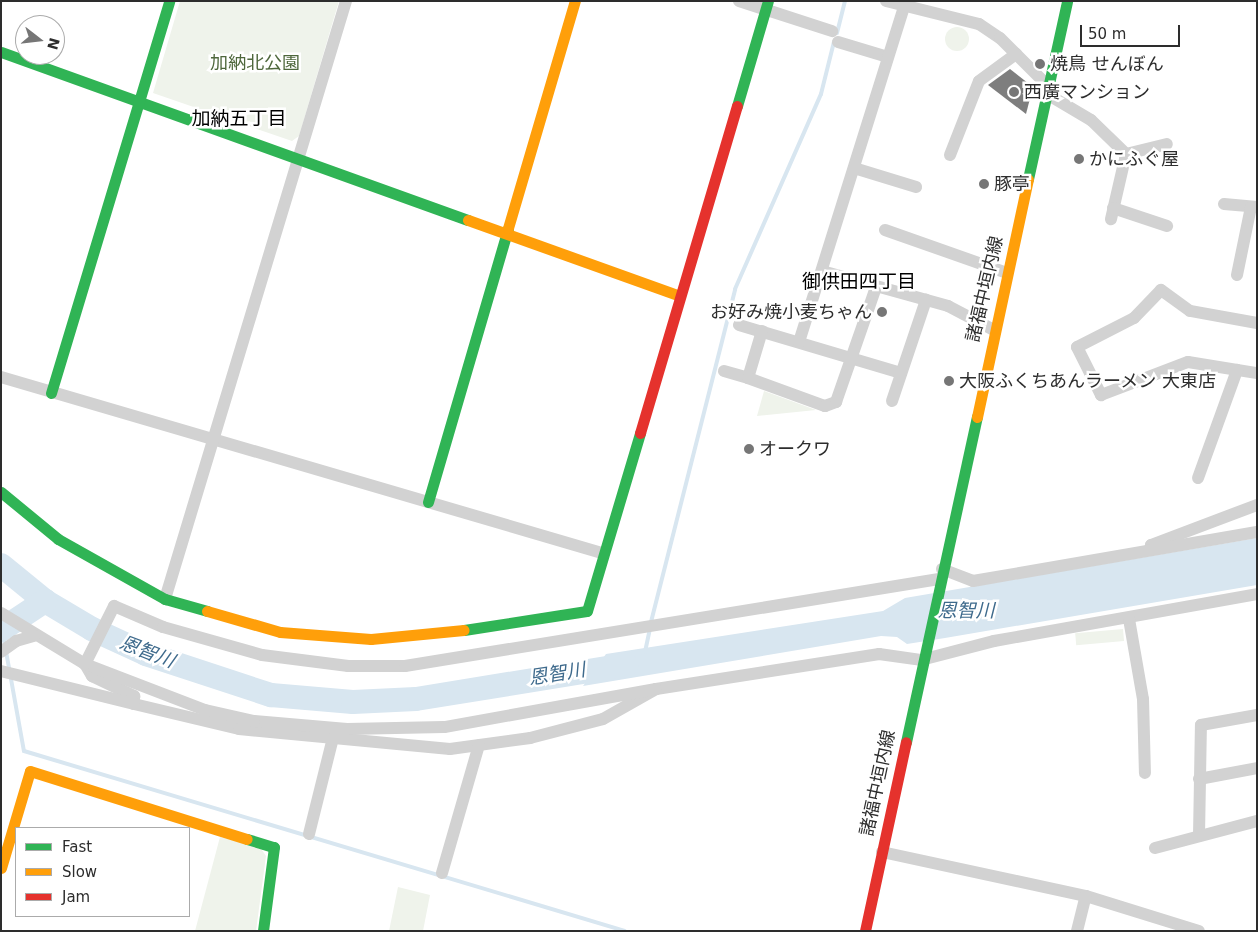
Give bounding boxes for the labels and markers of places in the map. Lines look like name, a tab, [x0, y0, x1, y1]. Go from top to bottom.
place label: 焼鳥 せんぼん	[1050, 53, 1164, 75]
marker: 焼鳥 せんぼん	[1034, 58, 1046, 70]
place label: 西廣マンション	[1024, 81, 1150, 103]
marker: 西廣マンション	[1008, 86, 1020, 98]
place label: かにふぐ屋	[1089, 148, 1179, 170]
marker: かにふぐ屋	[1073, 153, 1085, 165]
place label: 豚亭	[994, 173, 1030, 195]
marker: 豚亭	[978, 178, 990, 190]
place label: お好み焼小麦ちゃん	[710, 301, 872, 323]
marker: お好み焼小麦ちゃん	[876, 306, 888, 318]
place label: 大阪ふくちあんラーメン 大東店	[959, 370, 1217, 392]
marker: 大阪ふくちあんラーメン 大東店	[943, 375, 955, 387]
place label: オークワ	[759, 438, 831, 460]
marker: オークワ	[743, 443, 755, 455]

